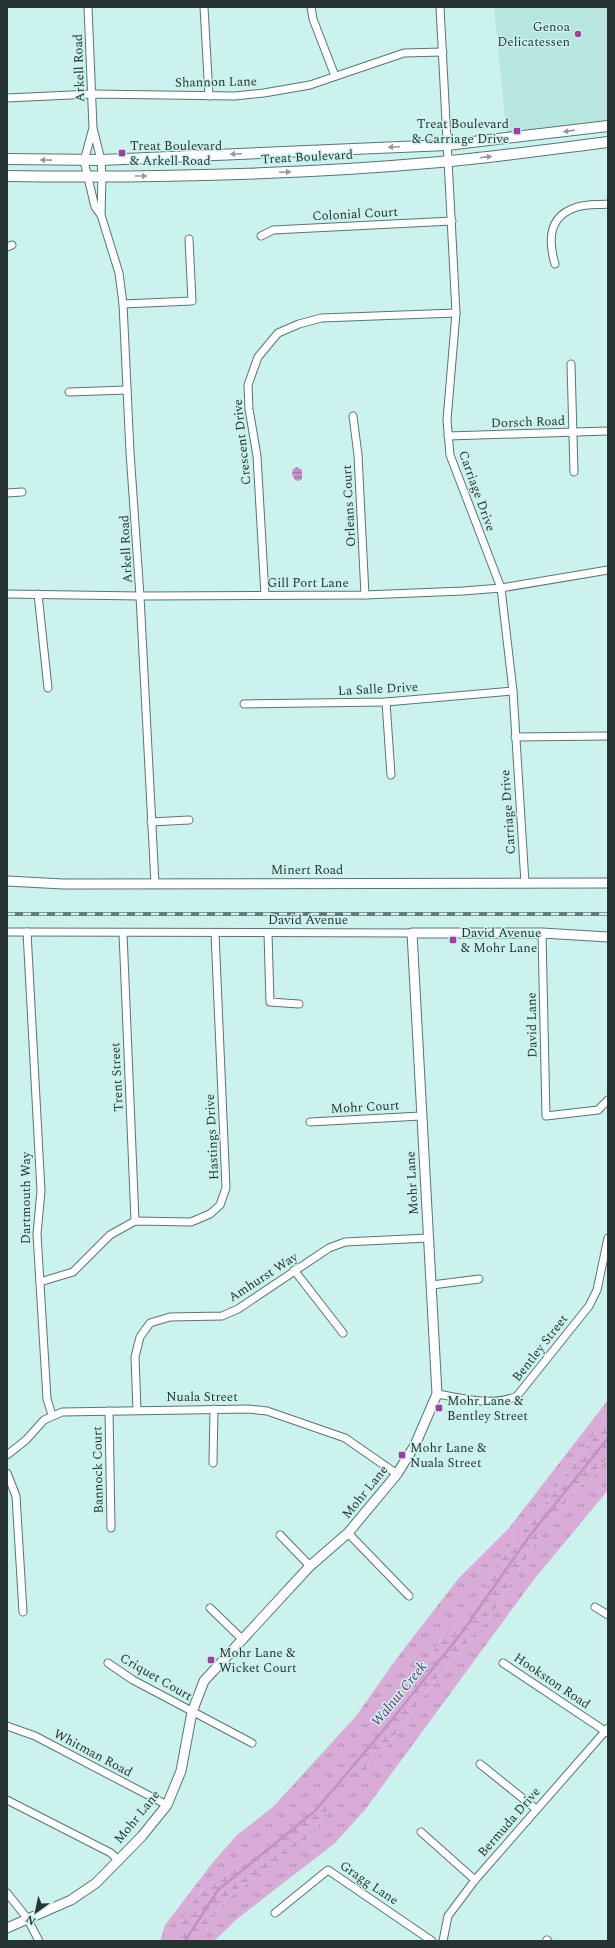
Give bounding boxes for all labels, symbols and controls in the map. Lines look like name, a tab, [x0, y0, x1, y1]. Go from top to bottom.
place label: Genoa Delicatessen	[497, 17, 571, 52]
marker: Genoa Delicatessen	[573, 29, 583, 39]
street label: Arkell Road	[68, 33, 90, 103]
street label: Shannon Lane	[175, 71, 257, 93]
place label: Treat Boulevard & Carriage Drive	[412, 114, 509, 149]
marker: Treat Boulevard & Carriage Drive	[512, 126, 522, 136]
one-way arrow	[563, 128, 575, 134]
place label: Treat Boulevard & Arkell Road	[130, 136, 222, 171]
one-way arrow	[388, 144, 400, 151]
street label: Treat Boulevard	[260, 145, 354, 169]
marker: Treat Boulevard & Arkell Road	[117, 148, 127, 158]
one-way arrow	[230, 151, 242, 158]
one-way arrow	[480, 153, 493, 160]
one-way arrow	[39, 157, 52, 163]
one-way arrow	[279, 168, 291, 175]
one-way arrow	[135, 173, 147, 180]
street label: Colonial Court	[312, 202, 399, 226]
street label: Crescent Drive	[228, 398, 256, 486]
street label: Dorsch Road	[491, 411, 565, 433]
street label: Carriage Drive	[453, 448, 501, 534]
street label: Orleans Court	[337, 464, 361, 548]
street label: Arkell Road	[114, 514, 138, 584]
street label: Gill Port Lane	[267, 573, 349, 593]
street label: La Salle Drive	[337, 677, 419, 701]
street label: Carriage Drive	[495, 769, 521, 855]
street label: Minert Road	[271, 860, 343, 880]
street label: David Avenue	[268, 910, 348, 930]
place label: David Avenue & Mohr Lane	[461, 923, 541, 958]
marker: David Avenue & Mohr Lane	[448, 935, 458, 945]
street label: David Lane	[521, 992, 543, 1058]
street label: Trent Street	[105, 1041, 129, 1112]
street label: Hastings Drive	[200, 1093, 224, 1181]
street label: Mohr Court	[330, 1095, 400, 1119]
street label: Dartmouth Way	[16, 1151, 36, 1244]
street label: Mohr Lane	[400, 1151, 424, 1215]
street label: Amhurst Way	[224, 1247, 302, 1307]
street label: Bentley Street	[507, 1310, 573, 1386]
street label: Nuala Street	[166, 1387, 238, 1407]
place label: Mohr Lane & Bentley Street	[447, 1391, 528, 1426]
marker: Mohr Lane & Bentley Street	[434, 1403, 444, 1413]
street label: Bannock Court	[87, 1426, 109, 1514]
place label: Mohr Lane & Nuala Street	[410, 1438, 487, 1473]
marker: Mohr Lane & Nuala Street	[397, 1450, 407, 1460]
street label: Mohr Lane	[337, 1461, 393, 1523]
place label: Mohr Lane & Wicket Court	[219, 1643, 297, 1678]
street label: Criquet Court	[116, 1648, 196, 1706]
street label: Hookston Road	[510, 1648, 594, 1714]
marker: Mohr Lane & Wicket Court	[206, 1655, 216, 1665]
water label: Walnut Creek	[366, 1657, 432, 1731]
street label: Whitman Road	[50, 1724, 136, 1782]
street label: Bermuda Drive	[473, 1782, 545, 1862]
street label: Mohr Lane	[109, 1786, 165, 1848]
street label: Gragg Lane	[336, 1856, 402, 1910]
north arrow	[16, 1892, 56, 1932]
text: N	[22, 1910, 39, 1930]

